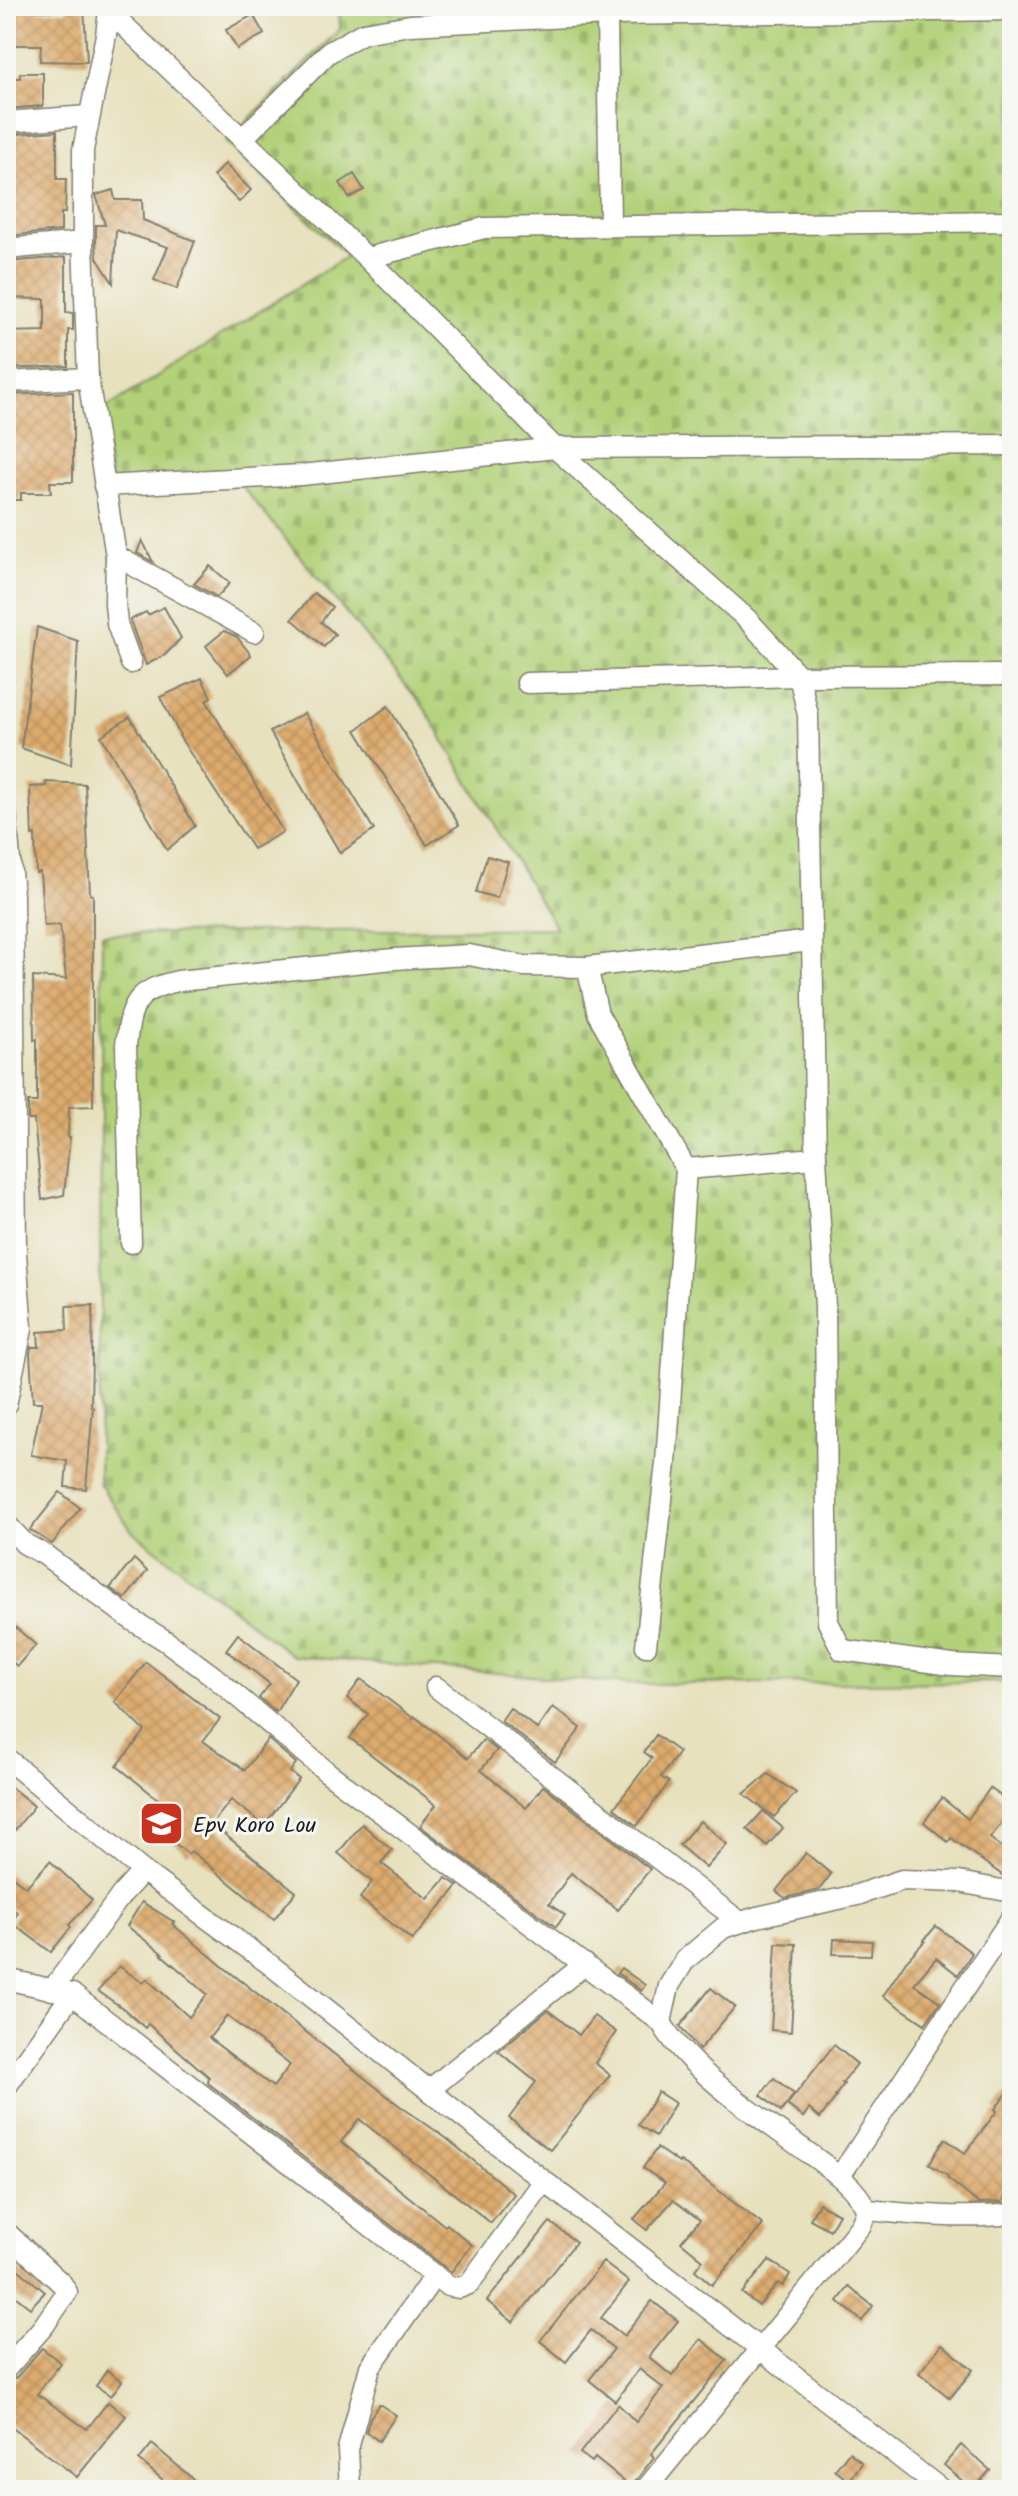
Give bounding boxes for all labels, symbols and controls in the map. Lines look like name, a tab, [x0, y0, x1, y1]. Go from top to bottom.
school or university icon: Epv Koro Lou	[138, 1800, 186, 1848]
place label: Epv Koro Lou	[193, 1809, 317, 1844]

